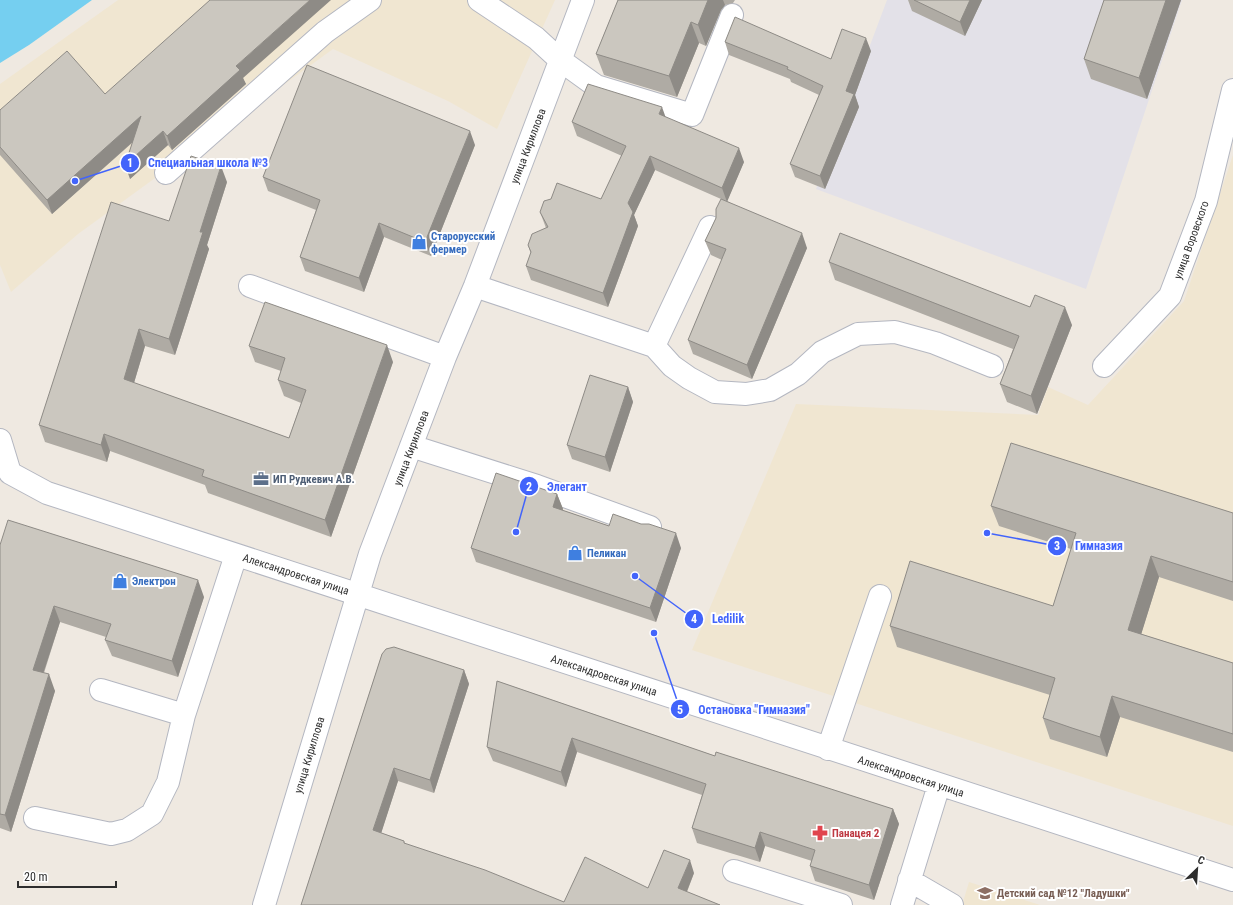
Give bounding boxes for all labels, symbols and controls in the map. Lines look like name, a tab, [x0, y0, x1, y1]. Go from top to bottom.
street label: улица Кириллова	[508, 107, 549, 186]
callout: Специальная школа №3	[120, 151, 276, 175]
text: 1	[127, 156, 133, 170]
text: Специальная школа №3	[148, 156, 268, 170]
street label: улица Воровского	[1171, 199, 1212, 281]
place label: Старорусский фермер	[431, 230, 495, 256]
shop icon: Старорусский фермер	[410, 233, 428, 251]
street label: улица Кириллова	[391, 409, 432, 488]
office icon: ИП Рудкевич А.В.	[252, 470, 270, 488]
place label: ИП Рудкевич А.В.	[273, 473, 355, 486]
callout: Элегант	[519, 474, 595, 498]
text: 2	[526, 480, 532, 494]
text: Элегант	[547, 480, 588, 494]
callout: Гимназия	[1047, 534, 1131, 558]
text: 3	[1054, 539, 1060, 553]
text: Гимназия	[1075, 539, 1123, 553]
shop icon: Пеликан	[566, 544, 584, 562]
place label: Пеликан	[587, 547, 626, 560]
street label: Александровская улица	[241, 551, 351, 598]
shop icon: Электрон	[111, 572, 129, 590]
place label: Электрон	[132, 575, 176, 588]
callout: Ledilik	[684, 607, 752, 631]
text: 4	[691, 612, 697, 626]
text: Ledilik	[712, 612, 744, 626]
street label: Александровская улица	[549, 652, 659, 699]
callout: Остановка "Гимназия"	[670, 697, 818, 721]
text: 5	[677, 703, 683, 717]
text: Остановка "Гимназия"	[698, 703, 810, 717]
street label: улица Кириллова	[292, 715, 327, 795]
street label: Александровская улица	[856, 753, 966, 800]
pharmacy icon: Панацея 2	[811, 824, 829, 842]
place label: Панацея 2	[832, 827, 880, 840]
north arrow	[1177, 849, 1217, 889]
text: С	[1195, 853, 1207, 868]
scale bar	[18, 863, 116, 889]
text: 20 m	[24, 870, 48, 884]
school or university icon: Детский сад №12 "Ладушки"	[976, 884, 994, 902]
place label: Детский сад №12 "Ладушки"	[997, 887, 1130, 900]

